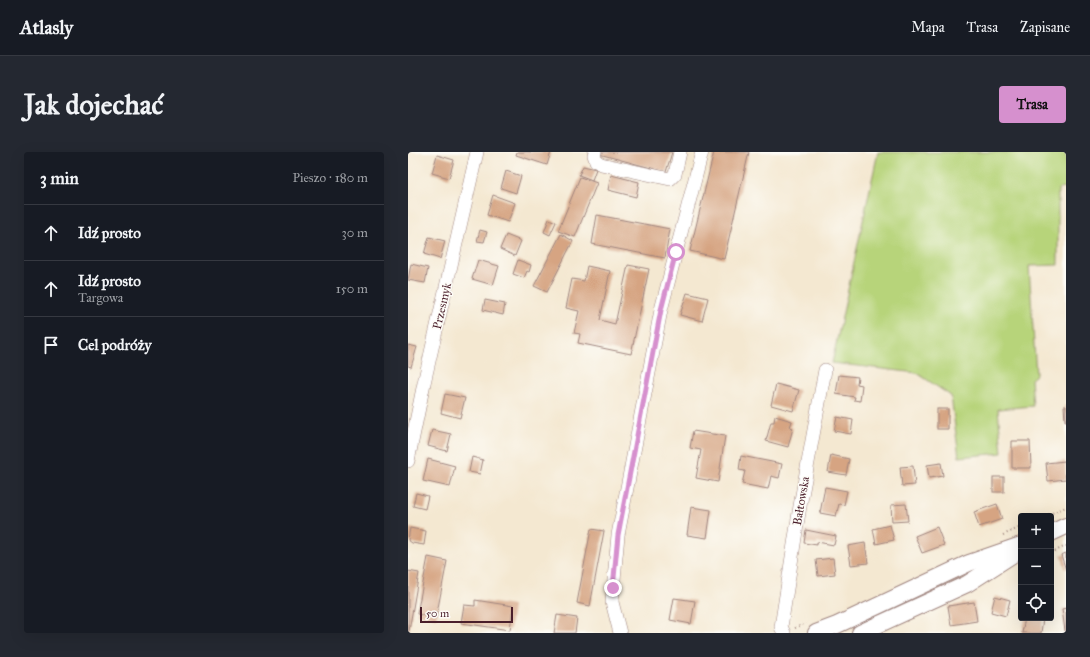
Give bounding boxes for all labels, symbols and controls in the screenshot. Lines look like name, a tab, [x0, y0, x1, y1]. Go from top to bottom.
text: Atlasly	[20, 16, 73, 39]
text: Mapa	[911, 19, 945, 36]
text: Trasa	[967, 19, 998, 36]
text: Zapisane	[1020, 19, 1070, 36]
button: Trasa	[999, 86, 1066, 123]
text: Jak dojechać	[24, 87, 163, 122]
text: 3 min	[40, 168, 79, 189]
text: Pieszo · 180 m	[292, 170, 368, 186]
icon: ahead	[40, 222, 62, 244]
text: Idź prosto	[78, 224, 141, 242]
text: 30 m	[342, 225, 368, 241]
route start	[667, 243, 685, 261]
text: Idź prosto	[78, 272, 141, 290]
icon: ahead	[40, 278, 62, 300]
text: 150 m	[336, 281, 368, 297]
street label: Przesmyk	[430, 281, 454, 331]
text: Targowa	[78, 290, 123, 306]
icon: arrive	[40, 334, 62, 356]
text: Cel podróży	[78, 336, 152, 354]
street label: Bałtowska	[790, 475, 812, 527]
map controls	[1018, 513, 1054, 621]
button: +	[1018, 513, 1054, 549]
button: −	[1018, 549, 1054, 585]
route end	[604, 579, 622, 597]
button: locate	[1018, 585, 1054, 621]
scale bar	[420, 605, 513, 624]
text: 50 m	[426, 607, 449, 620]

